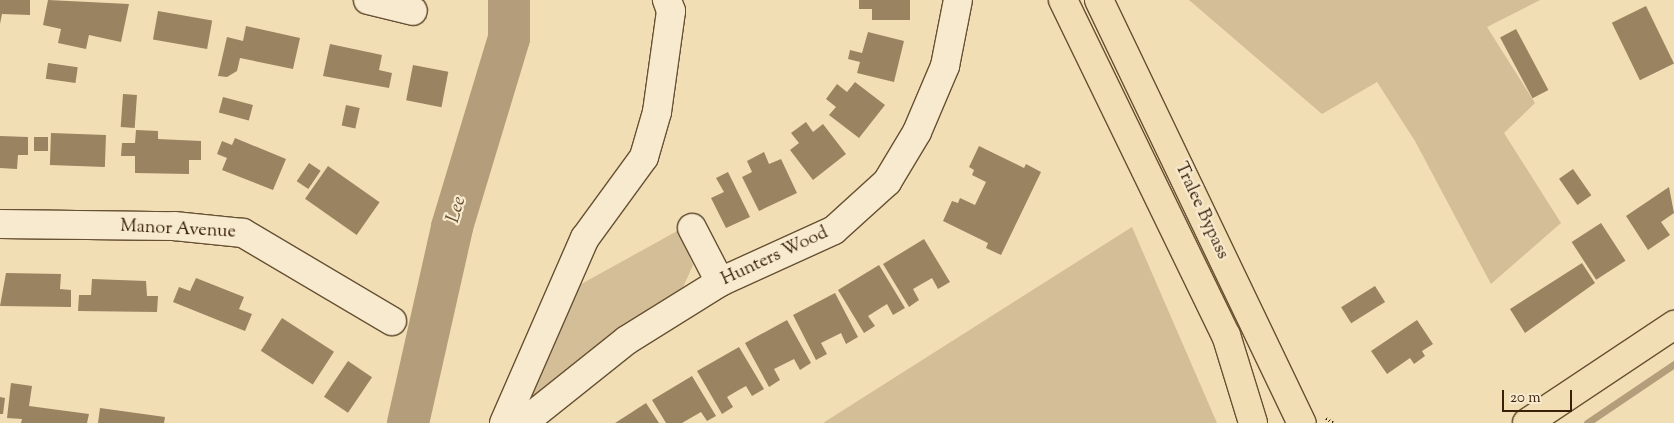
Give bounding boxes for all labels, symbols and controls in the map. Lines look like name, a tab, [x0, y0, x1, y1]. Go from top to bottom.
street label: Tralee Bypass	[1169, 159, 1233, 263]
water label: Lee	[442, 194, 472, 226]
street label: Manor Avenue	[120, 216, 236, 244]
street label: Hunters Wood	[718, 223, 832, 291]
scale bar	[1504, 380, 1574, 412]
text: 20 m	[1510, 388, 1541, 409]

